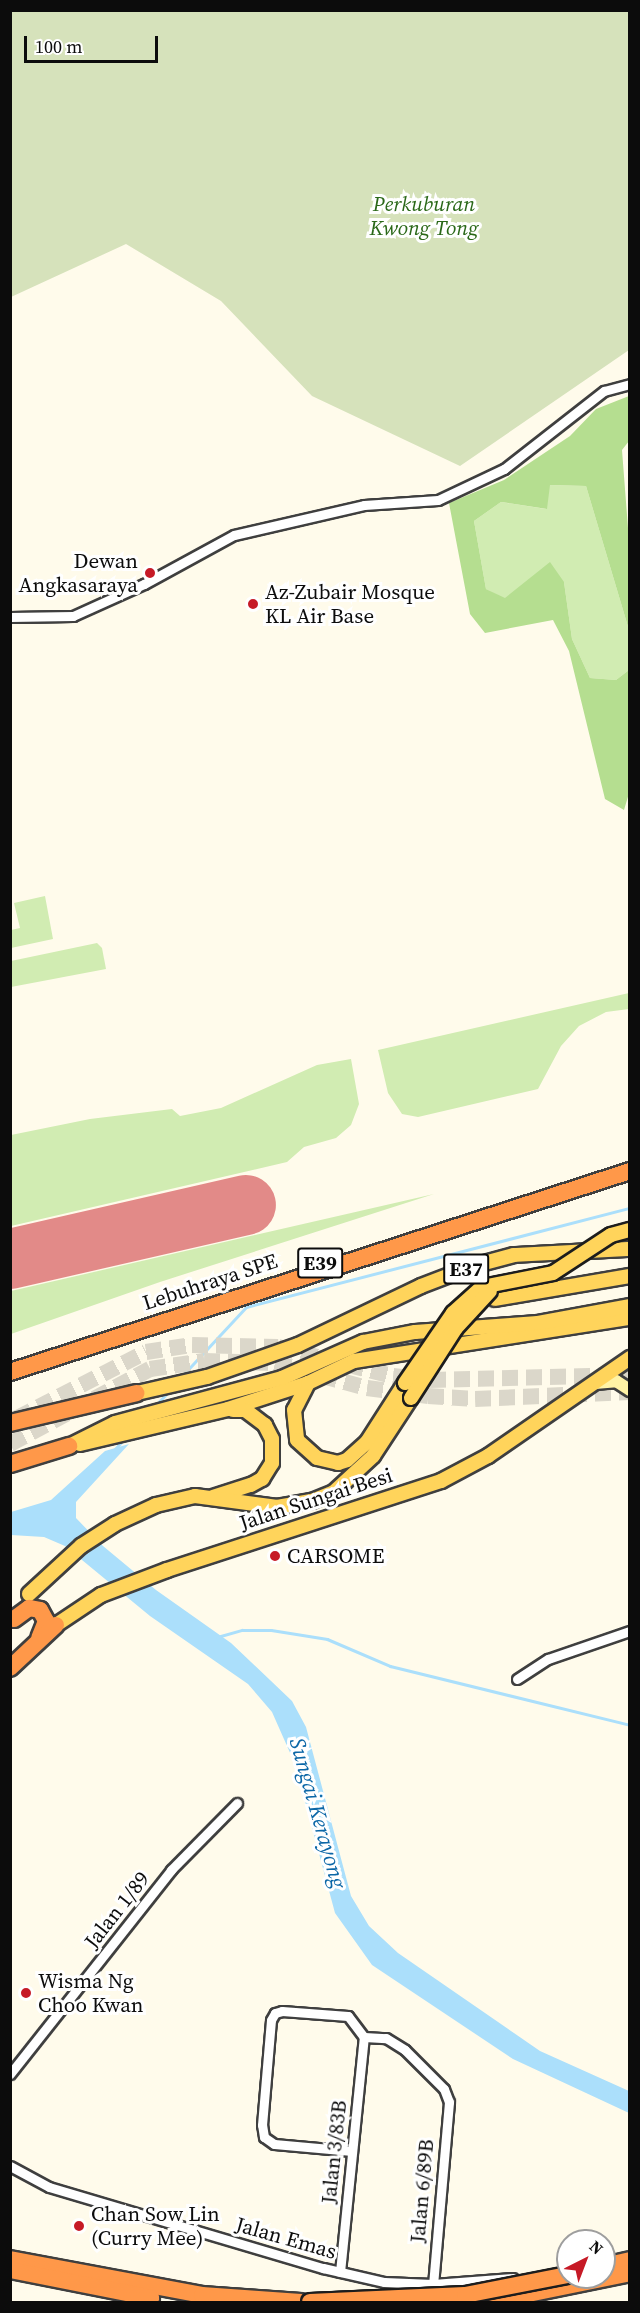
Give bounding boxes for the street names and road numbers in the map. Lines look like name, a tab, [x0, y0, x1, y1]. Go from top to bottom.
road number: E39	[296, 1246, 344, 1280]
street label: Lebuhraya SPE	[139, 1248, 281, 1316]
road number: E37	[442, 1252, 490, 1286]
street label: Jalan Sungai Besi	[236, 1462, 396, 1536]
street label: Jalan 1/89	[79, 1867, 155, 1953]
street label: Jalan 3/83B	[316, 2099, 352, 2205]
street label: Jalan 6/89B	[405, 2138, 439, 2244]
street label: Jalan Emas	[233, 2212, 339, 2264]

